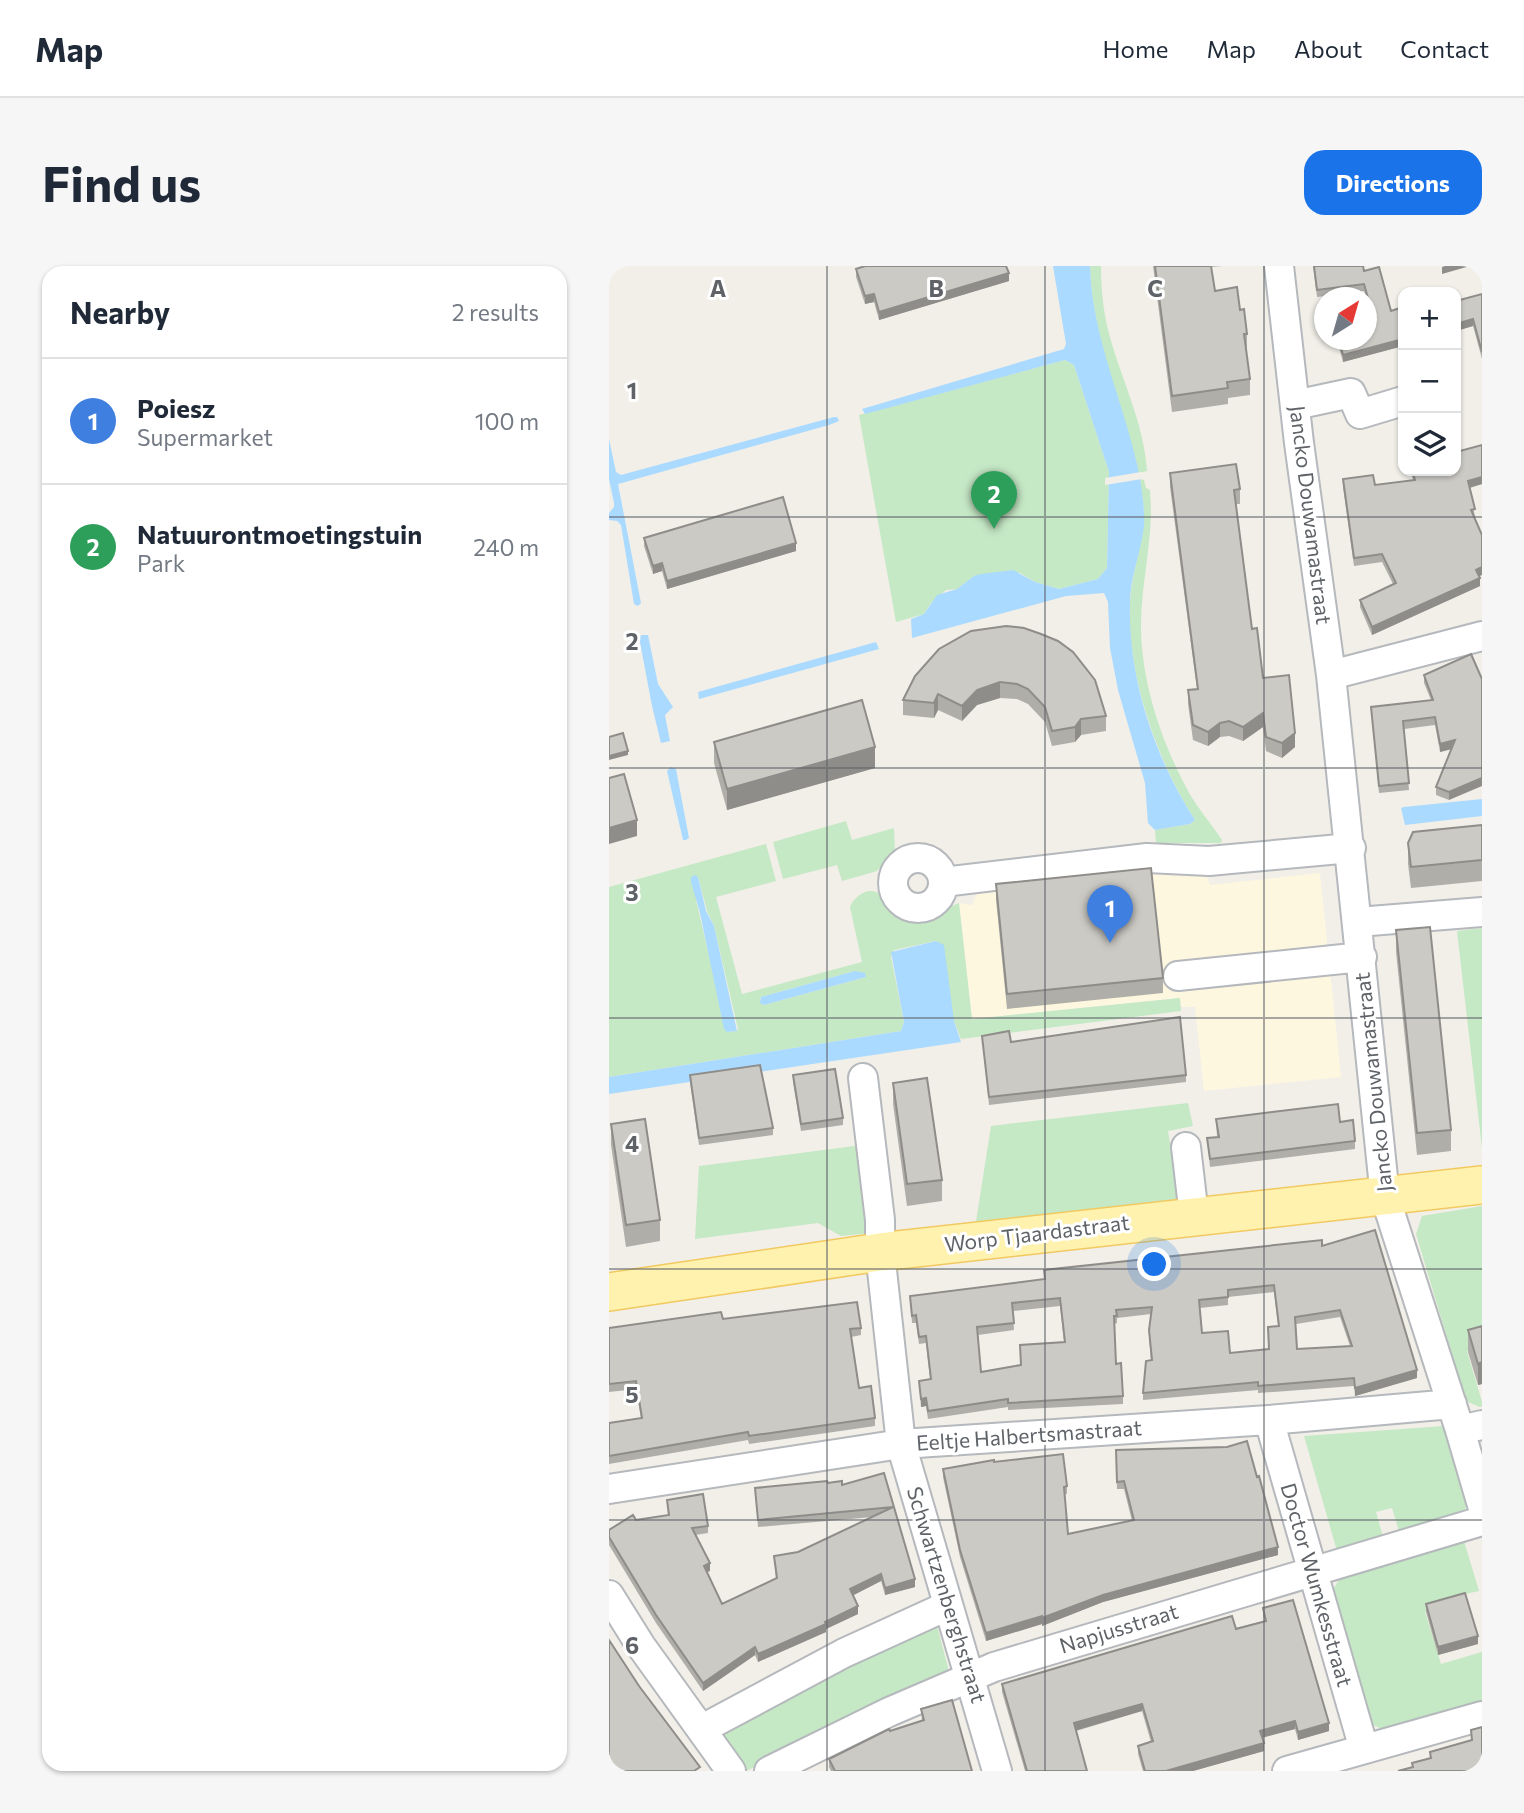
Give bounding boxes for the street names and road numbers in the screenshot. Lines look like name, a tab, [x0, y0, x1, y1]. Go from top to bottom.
street label: Jancko Douwamastraat	[1286, 404, 1337, 626]
street label: Jancko Douwamastraat	[1349, 971, 1396, 1193]
street label: Worp Tjaardastraat	[943, 1209, 1131, 1256]
street label: Eeltje Halbertsmastraat	[915, 1414, 1143, 1455]
street label: Doctor Wumkesstraat	[1276, 1480, 1358, 1689]
street label: Schwartzenberghstraat	[903, 1483, 992, 1706]
street label: Napjusstraat	[1056, 1598, 1181, 1657]

